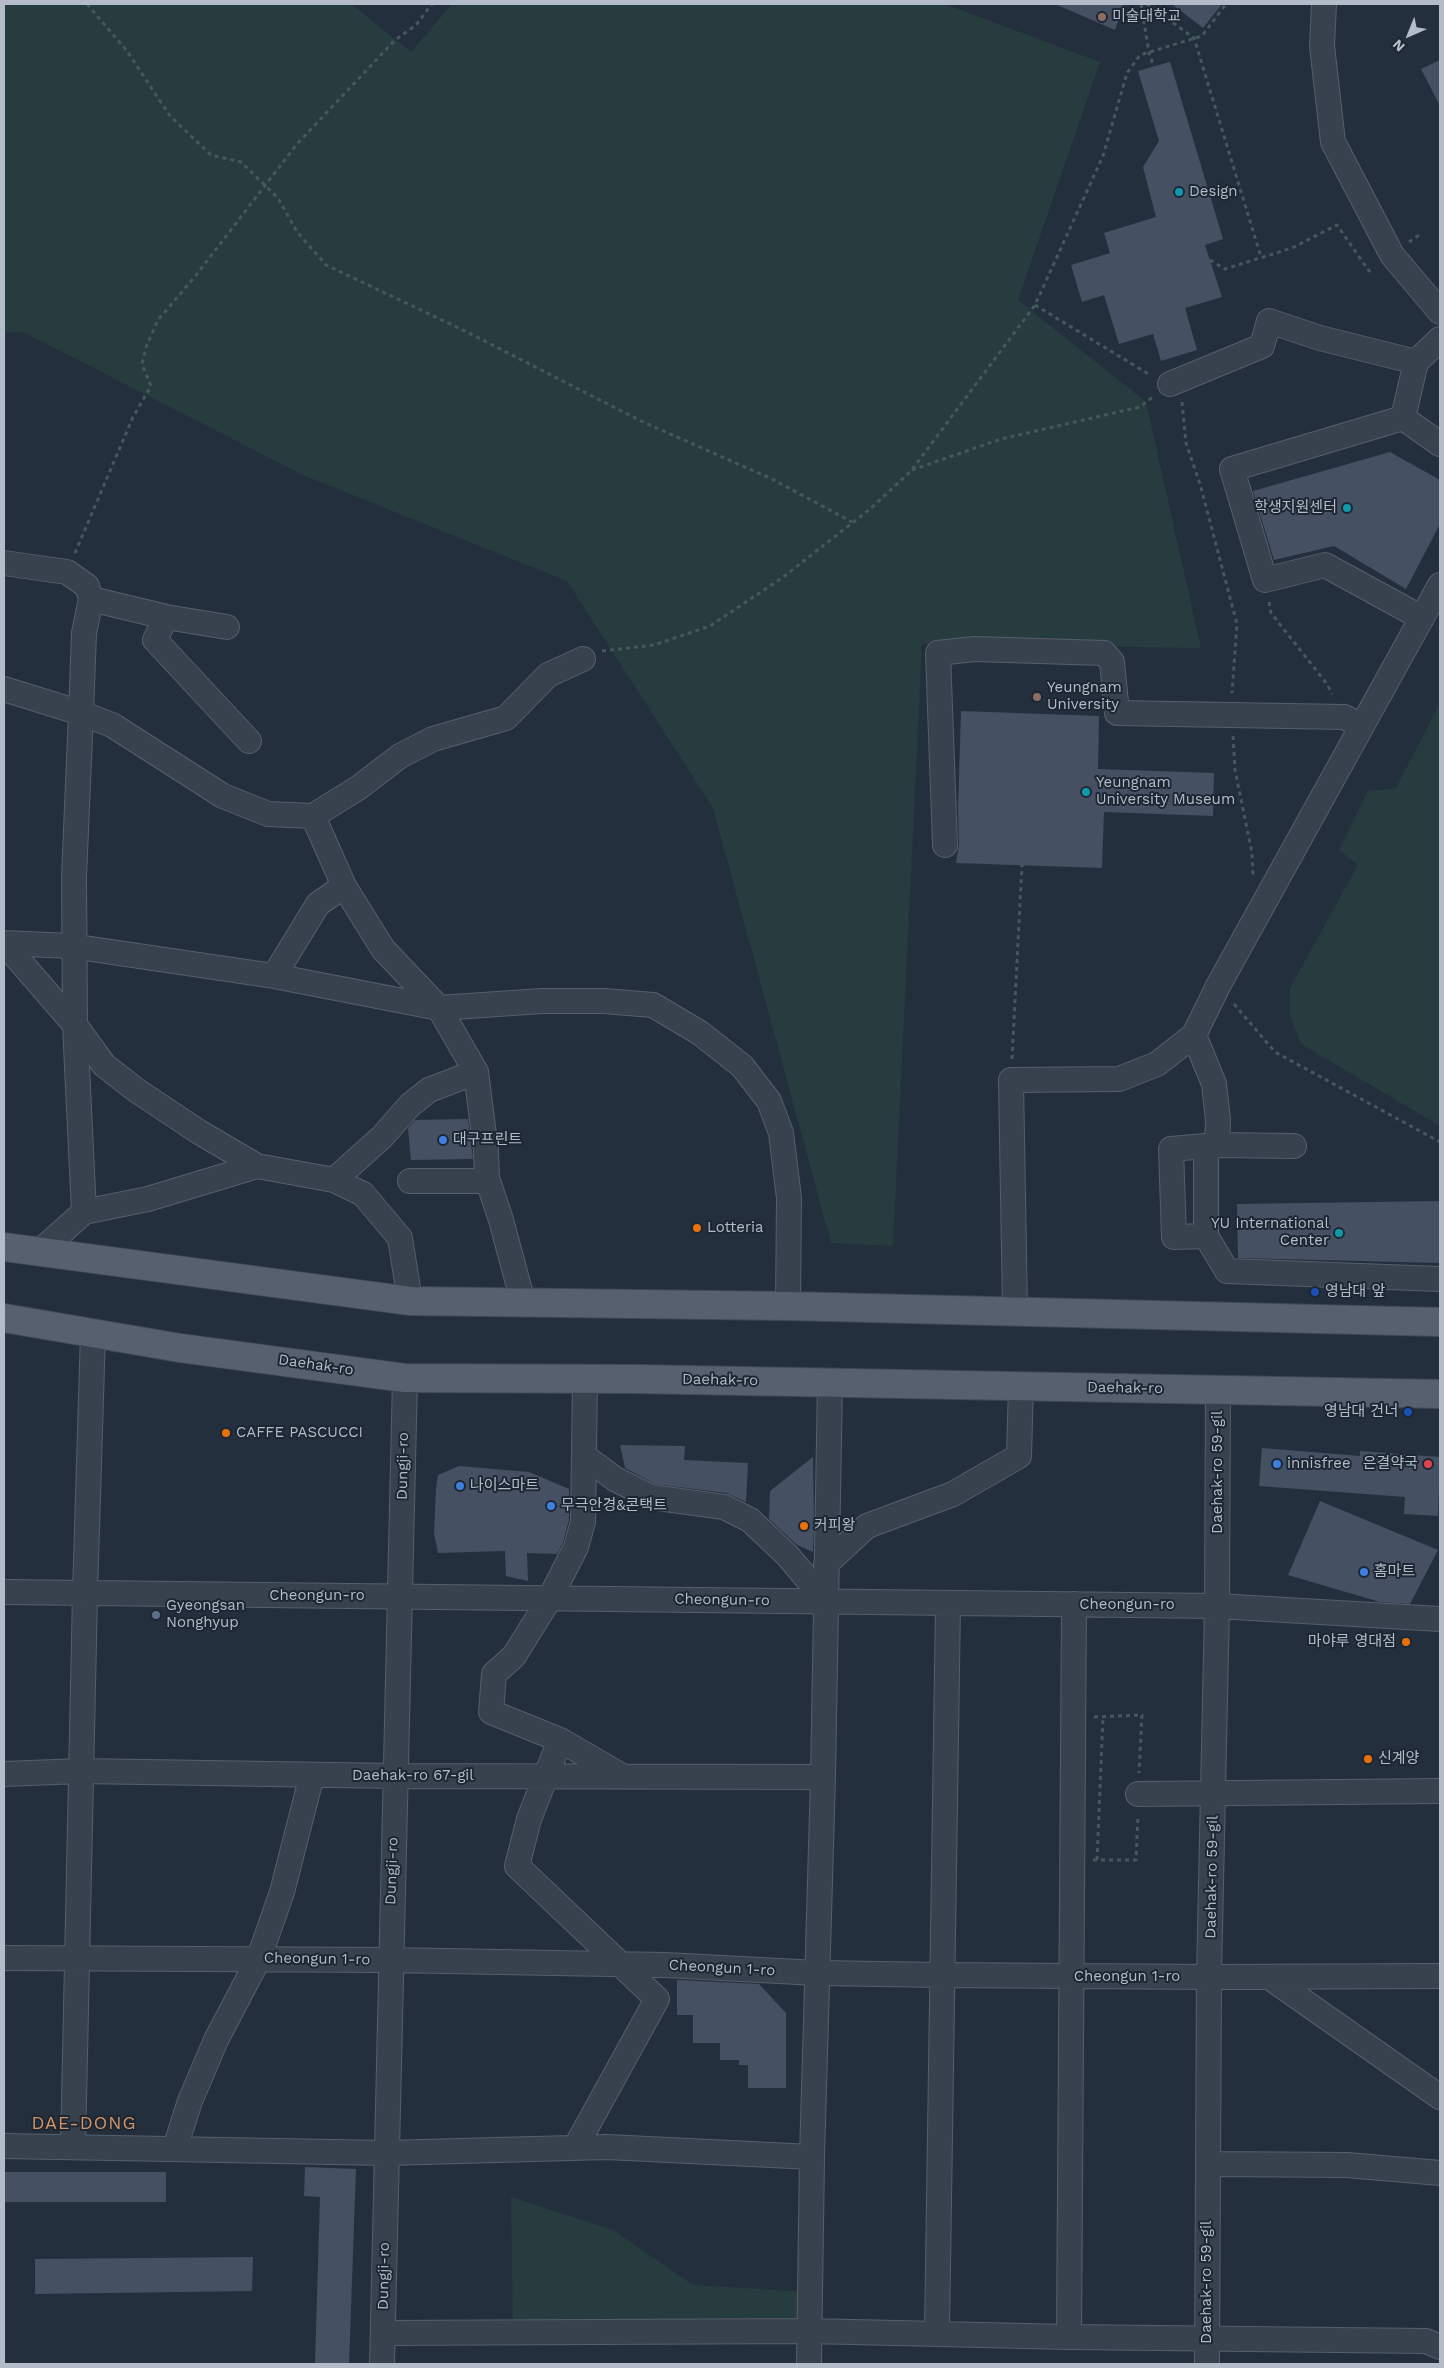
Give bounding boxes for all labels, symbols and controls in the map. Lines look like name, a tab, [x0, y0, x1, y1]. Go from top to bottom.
place label: 미술대학교	[1112, 8, 1181, 26]
north arrow	[1384, 10, 1434, 60]
marker: 미술대학교	[1096, 11, 1108, 23]
text: N	[1389, 36, 1408, 55]
place label: Design	[1189, 183, 1238, 201]
marker: Design	[1173, 186, 1185, 198]
place label: 학생지원센터	[1254, 499, 1337, 517]
marker: 학생지원센터	[1341, 502, 1353, 514]
place label: Yeungnam University	[1047, 679, 1122, 714]
marker: Yeungnam University	[1031, 691, 1043, 703]
place label: Yeungnam University Museum	[1096, 774, 1235, 809]
marker: Yeungnam University Museum	[1080, 786, 1092, 798]
place label: 대구프린트	[453, 1131, 522, 1149]
marker: 대구프린트	[437, 1134, 449, 1146]
place label: YU International Center	[1211, 1215, 1329, 1250]
place label: Lotteria	[707, 1219, 763, 1237]
marker: Lotteria	[691, 1222, 703, 1234]
marker: YU International Center	[1333, 1227, 1345, 1239]
place label: 영남대 앞	[1325, 1283, 1385, 1301]
marker: 영남대 앞	[1309, 1286, 1321, 1298]
street label: Daehak-ro	[277, 1351, 355, 1379]
street label: Daehak-ro	[682, 1370, 758, 1390]
street label: Daehak-ro	[1087, 1378, 1163, 1398]
place label: 영남대 건너	[1324, 1403, 1398, 1421]
marker: 영남대 건너	[1402, 1406, 1414, 1418]
street label: Daehak-ro 59-gil	[1209, 1410, 1227, 1534]
place label: CAFFE PASCUCCI	[236, 1424, 363, 1442]
marker: CAFFE PASCUCCI	[220, 1427, 232, 1439]
street label: Dungji-ro	[393, 1432, 413, 1500]
place label: innisfree	[1287, 1455, 1351, 1473]
place label: 은결약국	[1363, 1455, 1418, 1473]
marker: innisfree	[1271, 1458, 1283, 1470]
marker: 은결약국	[1422, 1458, 1434, 1470]
place label: 나이스마트	[470, 1477, 539, 1495]
marker: 나이스마트	[454, 1480, 466, 1492]
place label: 무극안경&콘택트	[561, 1497, 667, 1515]
marker: 무극안경&콘택트	[545, 1500, 557, 1512]
place label: 커피왕	[814, 1517, 855, 1535]
marker: 커피왕	[798, 1520, 810, 1532]
place label: 홈마트	[1374, 1563, 1415, 1581]
marker: 홈마트	[1358, 1566, 1370, 1578]
street label: Cheongun-ro	[269, 1587, 365, 1605]
street label: Cheongun-ro	[674, 1590, 770, 1610]
street label: Cheongun-ro	[1079, 1596, 1175, 1614]
place label: Gyeongsan Nonghyup	[166, 1597, 245, 1632]
marker: Gyeongsan Nonghyup	[150, 1609, 162, 1621]
place label: 마야루 영대점	[1308, 1633, 1396, 1651]
marker: 마야루 영대점	[1400, 1636, 1412, 1648]
place label: 신계양	[1378, 1750, 1419, 1768]
marker: 신계양	[1362, 1753, 1374, 1765]
street label: Daehak-ro 67-gil	[352, 1767, 474, 1785]
street label: Daehak-ro 59-gil	[1202, 1815, 1222, 1939]
street label: Dungji-ro	[382, 1837, 402, 1905]
street label: Cheongun 1-ro	[264, 1949, 370, 1969]
street label: Cheongun 1-ro	[668, 1956, 776, 1980]
street label: Cheongun 1-ro	[1074, 1968, 1180, 1986]
district label: DAE-DONG	[31, 2113, 137, 2135]
street label: Daehak-ro 59-gil	[1198, 2220, 1216, 2344]
street label: Dungji-ro	[374, 2242, 394, 2310]

